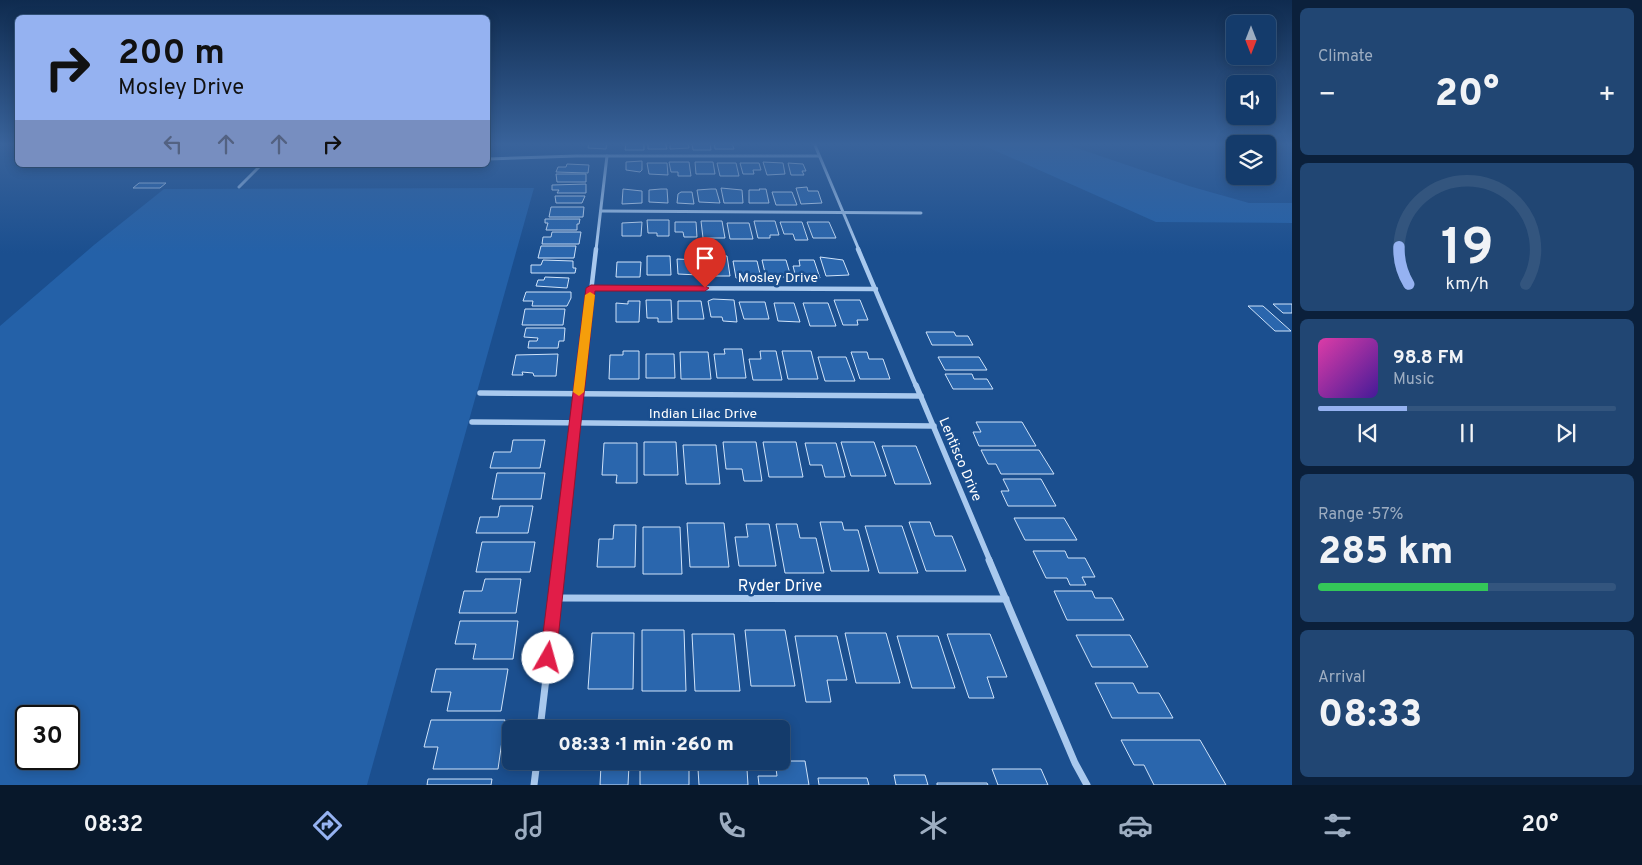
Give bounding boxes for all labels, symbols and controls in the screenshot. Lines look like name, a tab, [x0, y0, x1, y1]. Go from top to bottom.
north arrow	[1226, 15, 1276, 65]
map controls	[1226, 15, 1276, 185]
text: 200 m	[118, 32, 225, 76]
icon: right	[35, 35, 100, 100]
text: Climate	[1318, 47, 1373, 67]
text: 20°	[1435, 71, 1499, 120]
text: Mosley Drive	[118, 75, 244, 102]
button: sound	[1226, 75, 1276, 125]
text: −	[1318, 78, 1336, 114]
text: +	[1598, 78, 1616, 114]
icon: left	[159, 130, 187, 158]
icon: ahead	[212, 130, 240, 158]
icon: ahead	[265, 130, 293, 158]
icon: right	[318, 130, 346, 158]
button: layers	[1226, 135, 1276, 185]
text: 19	[1441, 217, 1493, 283]
pin	[684, 237, 726, 288]
icon: arrive	[691, 244, 719, 272]
street label: Mosley Drive	[738, 270, 818, 287]
text: km/h	[1445, 273, 1489, 296]
text: 98.8 FM	[1393, 346, 1464, 370]
text: Music	[1393, 370, 1434, 390]
street label: Indian Lilac Drive	[649, 406, 757, 423]
street label: Lentisco Drive	[934, 415, 985, 504]
icon: previous	[1354, 419, 1382, 447]
icon: pause	[1453, 419, 1481, 447]
icon: next	[1552, 419, 1580, 447]
text: Range · 57%	[1318, 505, 1403, 525]
text: 285 km	[1318, 529, 1453, 578]
street label: Ryder Drive	[738, 577, 822, 597]
position arrow	[521, 631, 573, 683]
text: Arrival	[1318, 668, 1366, 688]
text: 08:33	[1318, 692, 1422, 741]
speed limit sign: 30	[15, 705, 80, 770]
text: 08:33 · 1 min · 260 m	[558, 733, 734, 757]
icon: directions	[310, 808, 345, 843]
icon: music	[512, 808, 547, 843]
icon: phone	[714, 808, 749, 843]
icon: climate	[916, 808, 951, 843]
icon: car	[1118, 808, 1153, 843]
icon: filters	[1320, 808, 1355, 843]
text: 08:32	[83, 812, 143, 839]
text: 20°	[1521, 812, 1559, 839]

